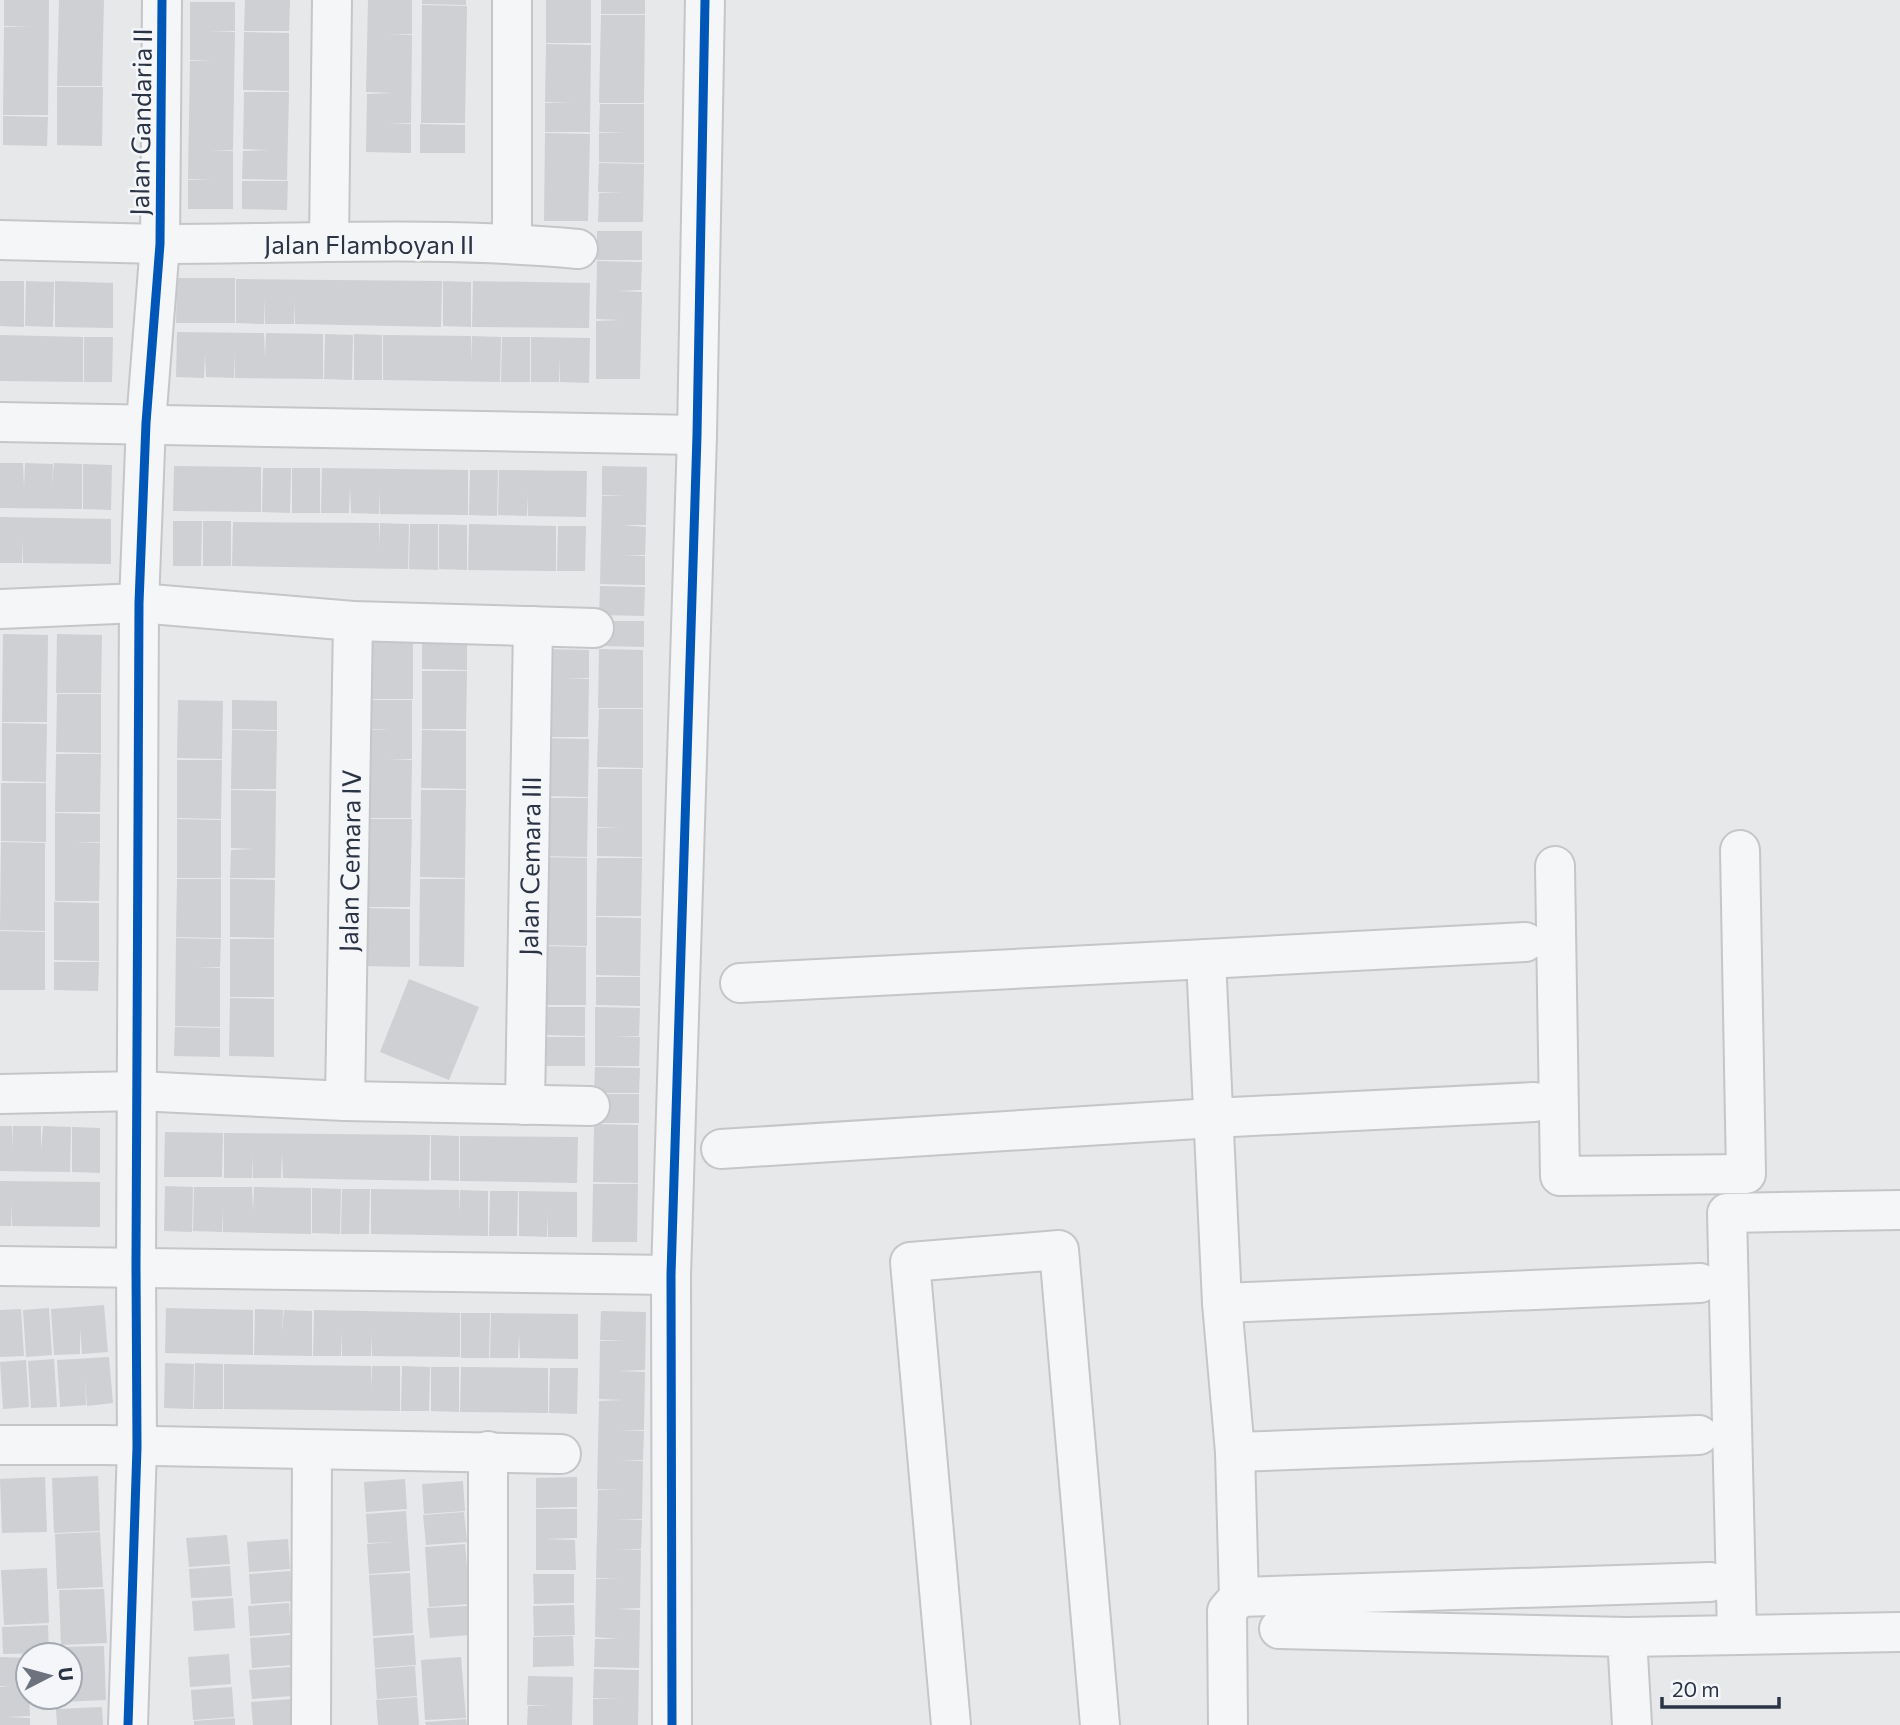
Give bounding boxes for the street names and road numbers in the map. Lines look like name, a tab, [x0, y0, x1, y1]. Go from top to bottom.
street label: Jalan Gandaria II	[123, 28, 157, 216]
street label: Jalan Flamboyan II	[264, 228, 474, 259]
street label: Jalan Cemara IV	[332, 769, 366, 953]
street label: Jalan Cemara III	[512, 776, 546, 956]

